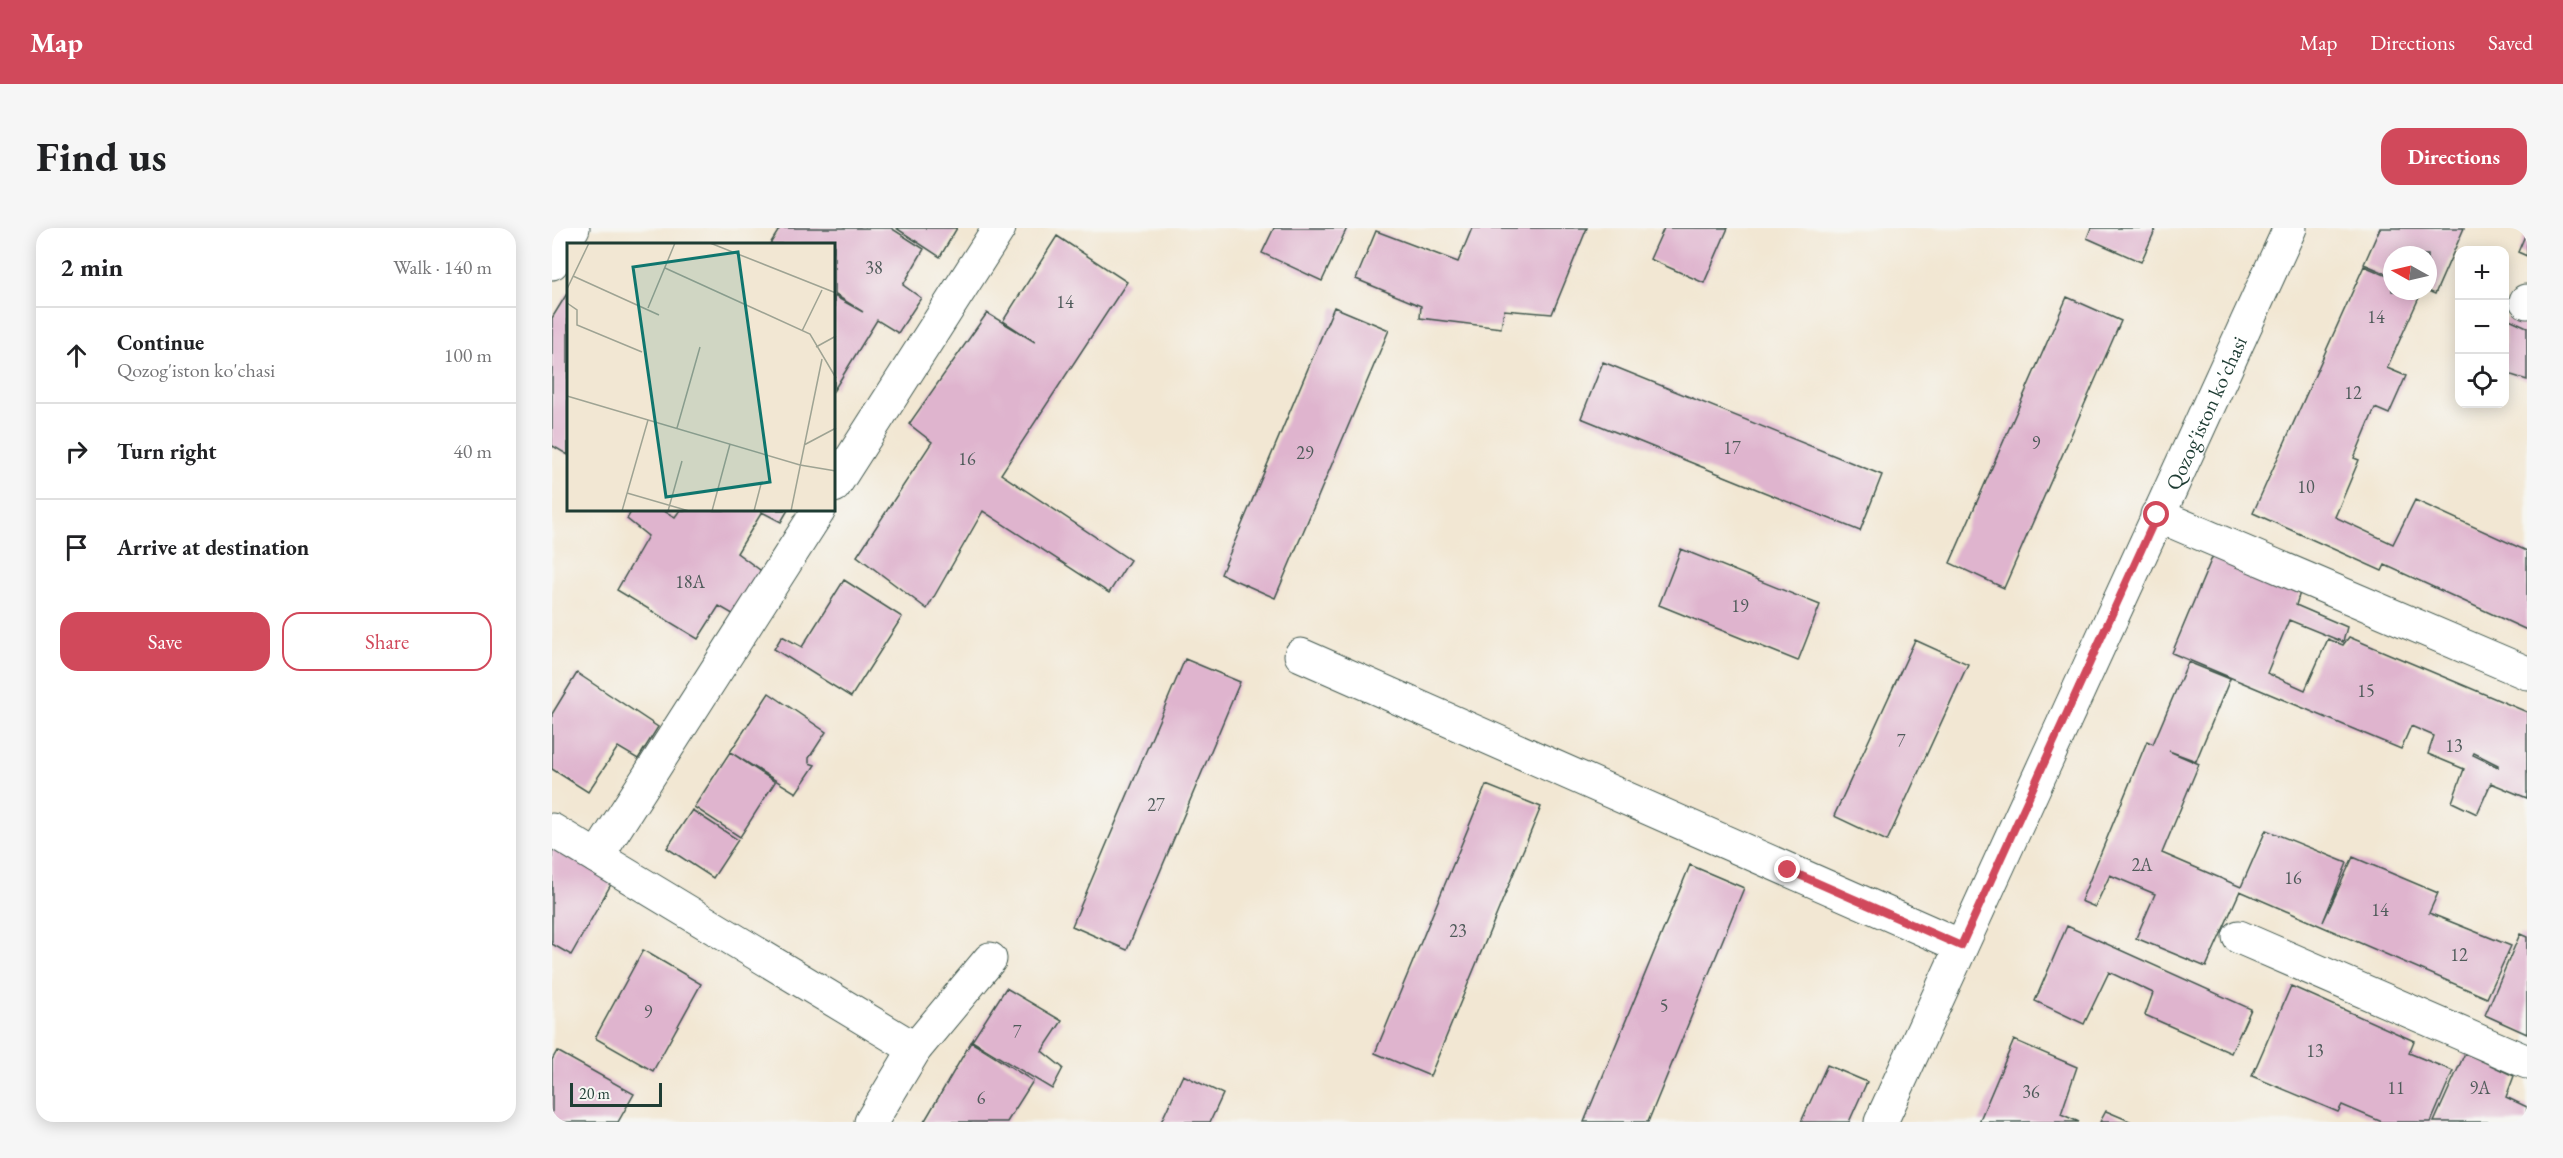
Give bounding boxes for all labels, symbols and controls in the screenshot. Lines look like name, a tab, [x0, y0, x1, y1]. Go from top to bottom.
text: Map	[30, 24, 83, 60]
text: Map	[2300, 29, 2337, 56]
text: Directions	[2370, 29, 2455, 56]
text: Saved	[2488, 29, 2533, 56]
button: Directions	[2381, 128, 2527, 185]
text: Find us	[36, 129, 167, 184]
inset map	[567, 243, 836, 512]
north arrow	[2383, 246, 2437, 300]
map controls	[2455, 246, 2509, 408]
button: +	[2455, 246, 2509, 300]
text: 2 min	[60, 250, 123, 284]
text: Walk · 140 m	[393, 254, 492, 280]
house number: 38	[865, 256, 883, 279]
house number: 14	[1056, 290, 1074, 313]
button: −	[2455, 300, 2509, 354]
house number: 14	[2367, 305, 2385, 328]
text: Continue	[117, 328, 204, 357]
street label: Qozog'iston ko'chasi	[2159, 331, 2252, 494]
icon: ahead	[60, 339, 93, 372]
text: 100 m	[444, 342, 492, 368]
button: locate	[2455, 354, 2509, 408]
text: Qozog'iston ko'chasi	[117, 357, 275, 383]
house number: 12	[2344, 381, 2362, 404]
house number: 9	[2032, 431, 2041, 454]
icon: right	[60, 435, 93, 468]
house number: 17	[1723, 436, 1741, 459]
text: Turn right	[117, 437, 216, 466]
text: 40 m	[453, 438, 492, 464]
house number: 29	[1296, 441, 1314, 464]
house number: 16	[958, 447, 976, 470]
house number: 10	[2297, 475, 2315, 498]
route start	[2143, 501, 2169, 527]
icon: arrive	[60, 531, 93, 564]
text: Arrive at destination	[117, 533, 309, 562]
house number: 18A	[675, 570, 705, 593]
house number: 19	[1731, 594, 1749, 617]
button: Save	[60, 612, 270, 671]
button: Share	[282, 612, 492, 671]
house number: 15	[2357, 679, 2375, 702]
house number: 7	[1897, 729, 1906, 752]
house number: 13	[2445, 734, 2463, 757]
house number: 27	[1147, 793, 1165, 816]
house number: 2A	[2131, 853, 2153, 876]
route end	[1774, 856, 1800, 882]
house number: 16	[2284, 866, 2302, 889]
house number: 14	[2371, 898, 2389, 921]
house number: 23	[1449, 919, 1467, 942]
house number: 12	[2450, 943, 2468, 966]
house number: 5	[1660, 994, 1668, 1017]
house number: 9	[644, 1000, 653, 1023]
house number: 7	[1013, 1020, 1022, 1043]
house number: 13	[2306, 1039, 2324, 1062]
house number: 11	[2387, 1076, 2405, 1099]
house number: 9A	[2469, 1076, 2491, 1099]
scale bar	[570, 1080, 662, 1108]
house number: 36	[2022, 1080, 2040, 1103]
text: 20 m	[579, 1083, 610, 1104]
house number: 6	[977, 1086, 986, 1109]

